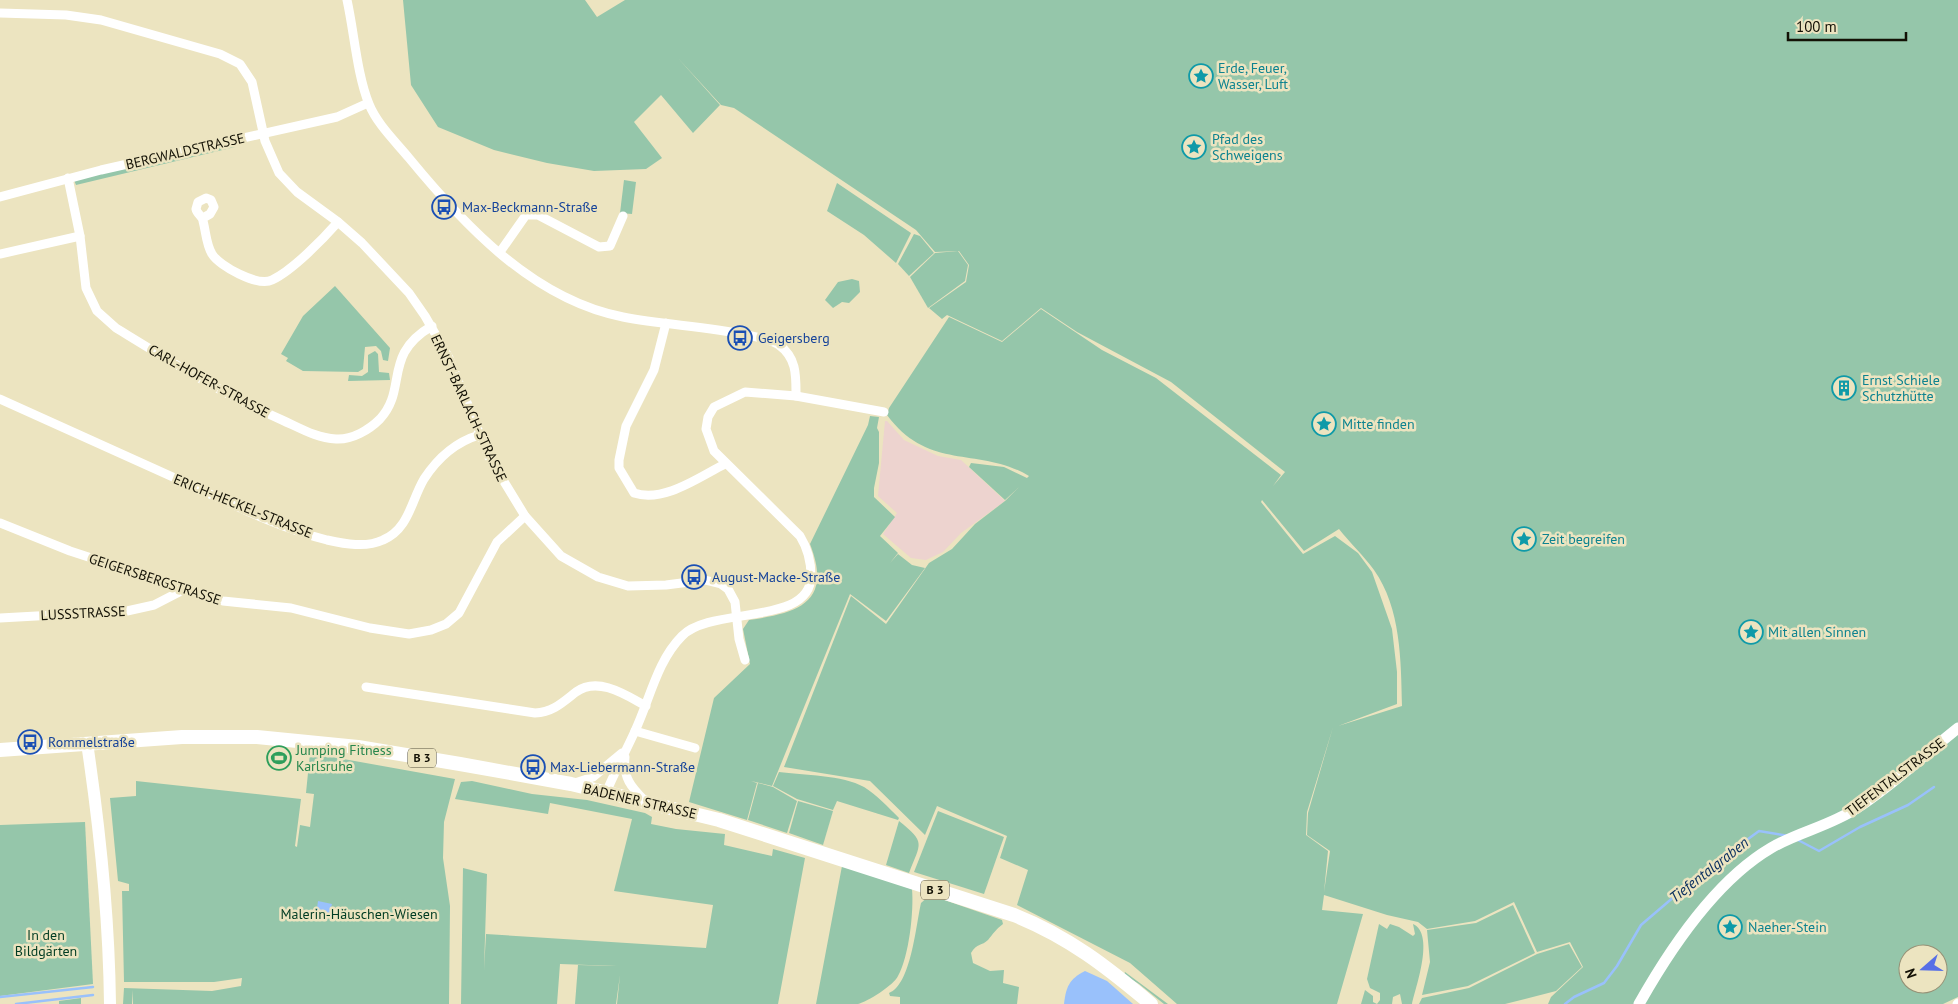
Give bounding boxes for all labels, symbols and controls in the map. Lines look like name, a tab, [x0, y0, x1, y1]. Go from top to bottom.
scale bar	[1788, 10, 1906, 42]
text: 100 m	[1796, 17, 1837, 36]
place label: Erde, Feuer, Wasser, Luft	[1218, 59, 1288, 93]
place icon: Erde, Feuer, Wasser, Luft	[1188, 63, 1214, 89]
street label: BERGWALDSTRASSE	[124, 129, 246, 173]
place label: Pfad des Schweigens	[1212, 130, 1283, 164]
place icon: Pfad des Schweigens	[1181, 134, 1207, 160]
bus stop icon: Max-Beckmann-Straße	[431, 194, 457, 220]
place label: Max-Beckmann-Straße	[462, 198, 598, 216]
bus stop icon: Geigersberg	[727, 325, 753, 351]
place label: Geigersberg	[758, 329, 830, 347]
street label: ERNST-BARLACH-STRASSE	[427, 332, 511, 484]
street label: CARL-HOFER-STRASSE	[145, 340, 273, 422]
place label: Ernst Schiele Schutzhütte	[1862, 371, 1940, 405]
building icon: Ernst Schiele Schutzhütte	[1831, 375, 1857, 401]
place icon: Mitte finden	[1311, 411, 1337, 437]
place label: Mitte finden	[1342, 415, 1415, 433]
street label: ERICH-HECKEL-STRASSE	[171, 470, 315, 542]
place icon: Zeit begreifen	[1511, 526, 1537, 552]
place label: Zeit begreifen	[1542, 530, 1625, 548]
street label: GEIGERSBERGSTRASSE	[87, 549, 223, 609]
bus stop icon: August-Macke-Straße	[681, 564, 707, 590]
place label: August-Macke-Straße	[712, 568, 840, 586]
street label: LUSSSTRASSE	[40, 602, 126, 624]
place icon: Mit allen Sinnen	[1738, 619, 1764, 645]
place label: Mit allen Sinnen	[1768, 623, 1866, 641]
bus stop icon: Rommelstraße	[17, 729, 43, 755]
place label: Rommelstraße	[48, 733, 135, 751]
street label: TIEFENTALSTRASSE	[1842, 734, 1948, 820]
place label: Jumping Fitness Karlsruhe	[295, 741, 392, 775]
sports icon: Jumping Fitness Karlsruhe	[266, 745, 292, 771]
road number: B 3	[408, 748, 436, 768]
bus stop icon: Max-Liebermann-Straße	[520, 754, 546, 780]
place label: Max-Liebermann-Straße	[550, 758, 695, 776]
street label: BADENER STRASSE	[582, 779, 698, 823]
water label: Tiefentalgraben	[1665, 833, 1752, 907]
road number: B 3	[921, 880, 949, 900]
park label: Malerin-Häuschen-Wiesen	[280, 905, 438, 923]
place icon: Naeher-Stein	[1717, 914, 1743, 940]
place label: Naeher-Stein	[1748, 918, 1827, 936]
park label: In den Bildgärten	[15, 926, 77, 960]
north arrow	[1898, 944, 1948, 994]
text: N	[1901, 966, 1921, 981]

